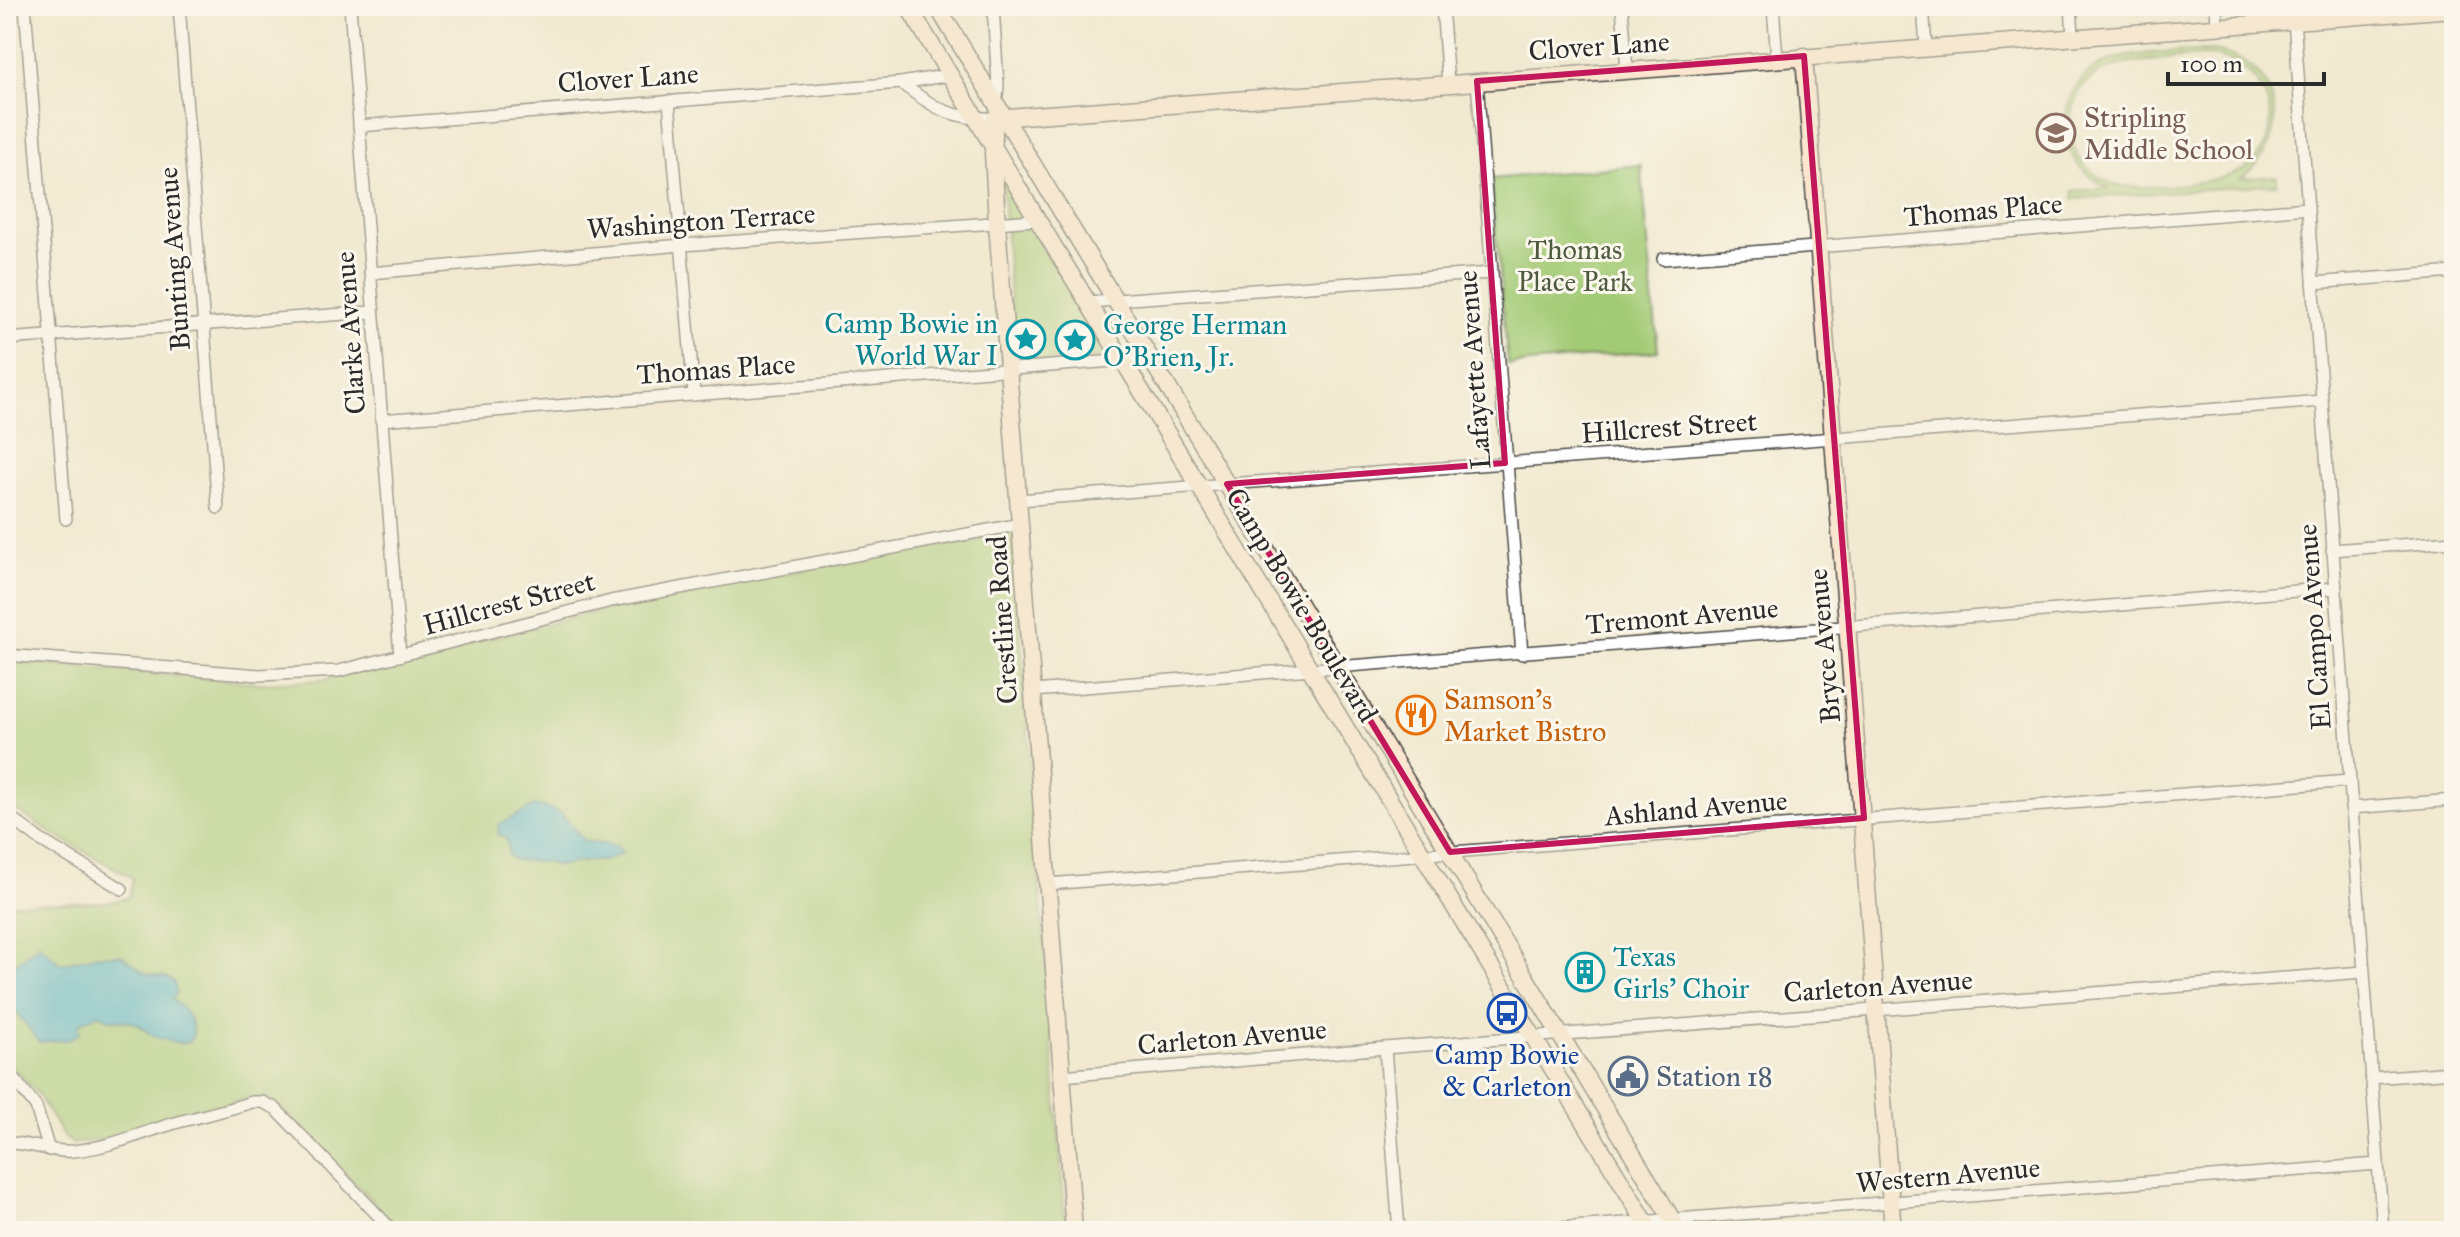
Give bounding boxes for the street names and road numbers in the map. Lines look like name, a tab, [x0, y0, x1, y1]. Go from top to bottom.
street label: Clover Lane	[1527, 24, 1671, 68]
street label: Clover Lane	[556, 56, 700, 100]
street label: Bunting Avenue	[150, 166, 198, 352]
street label: Thomas Place	[1902, 186, 2064, 234]
street label: Washington Terrace	[586, 196, 816, 246]
street label: Clarke Avenue	[327, 250, 373, 416]
street label: Lafayette Avenue	[1450, 269, 1498, 471]
street label: Thomas Place	[635, 346, 797, 392]
street label: Hillcrest Street	[1580, 403, 1758, 451]
street label: Camp Bowie Boulevard	[1218, 481, 1386, 729]
street label: El Campo Avenue	[2289, 523, 2339, 731]
street label: Crestline Road	[979, 535, 1025, 705]
street label: Hillcrest Street	[419, 563, 599, 643]
street label: Bryce Avenue	[1800, 567, 1848, 725]
street label: Tremont Avenue	[1584, 590, 1780, 642]
street label: Ashland Avenue	[1602, 783, 1789, 834]
street label: Carleton Avenue	[1782, 962, 1974, 1010]
street label: Carleton Avenue	[1136, 1011, 1328, 1063]
street label: Western Avenue	[1855, 1150, 2041, 1200]

